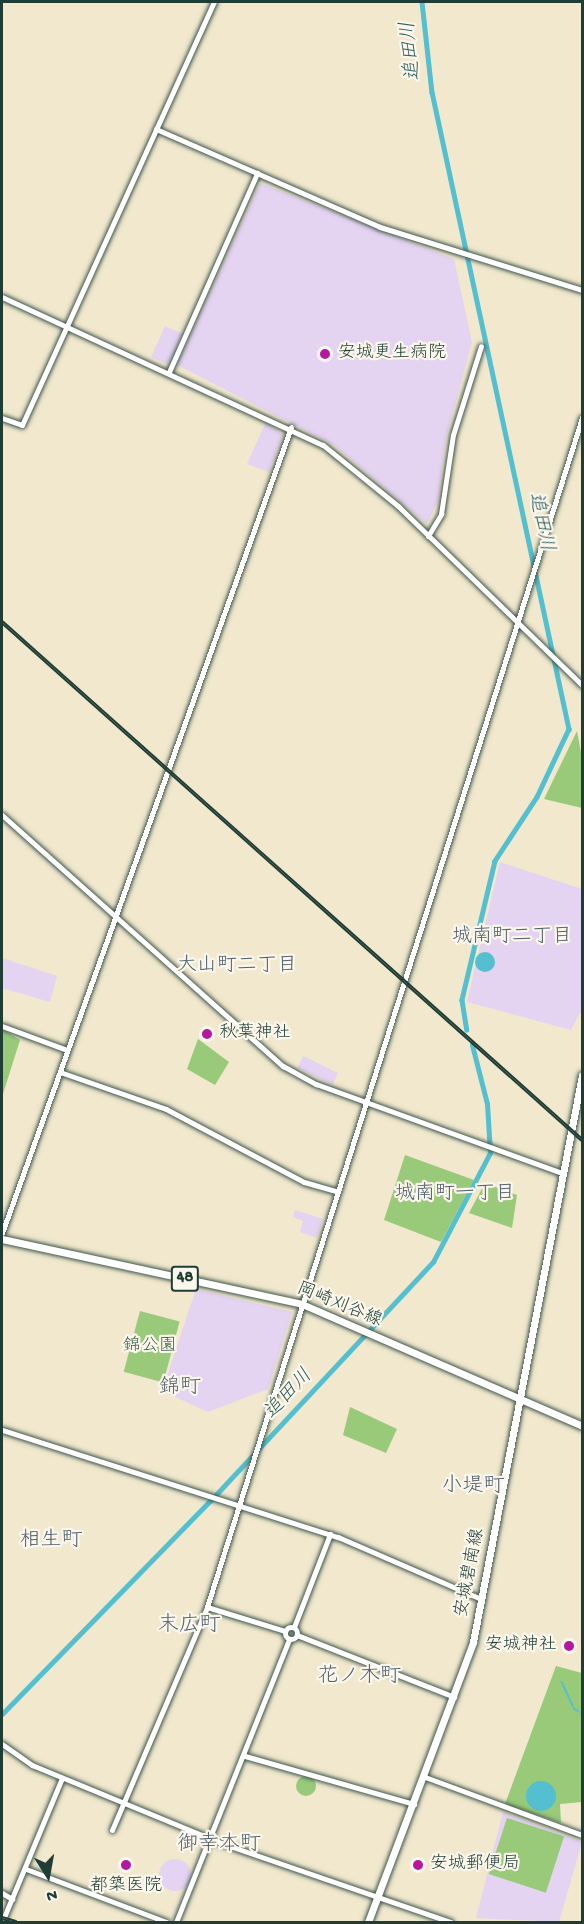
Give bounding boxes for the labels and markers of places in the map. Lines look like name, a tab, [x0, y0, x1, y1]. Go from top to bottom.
place label: 安城更生病院	[338, 343, 446, 365]
marker: 安城更生病院	[316, 345, 334, 363]
place label: 秋葉神社	[219, 1023, 291, 1045]
marker: 秋葉神社	[200, 1027, 214, 1041]
place label: 安城神社	[485, 1635, 557, 1657]
marker: 安城神社	[562, 1639, 576, 1653]
place label: 安城郵便局	[430, 1854, 520, 1876]
marker: 都築医院	[117, 1856, 135, 1874]
marker: 安城郵便局	[411, 1858, 425, 1872]
place label: 都築医院	[90, 1876, 162, 1898]

